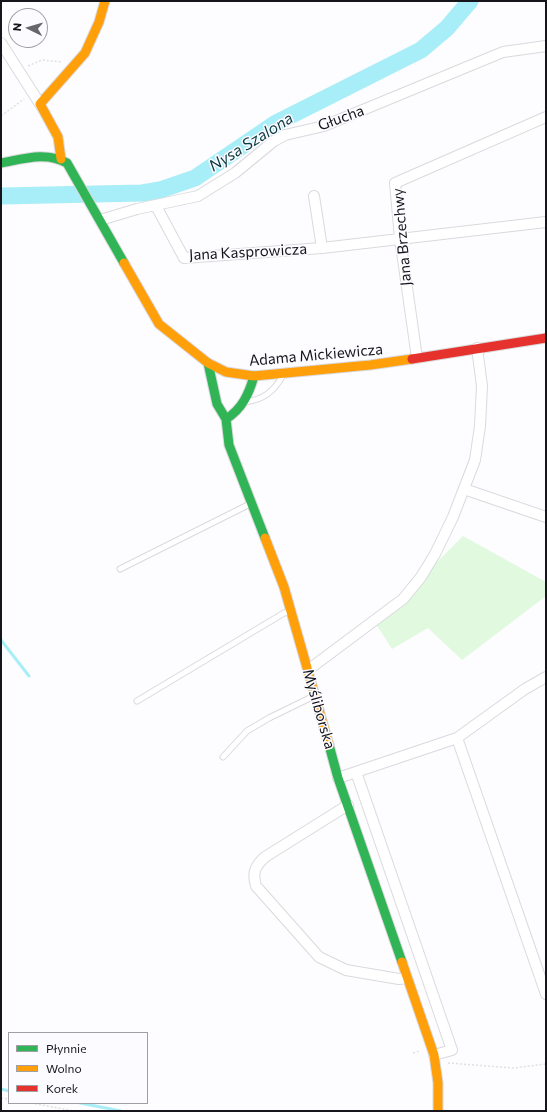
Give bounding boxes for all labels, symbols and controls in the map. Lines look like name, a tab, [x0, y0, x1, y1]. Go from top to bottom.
north arrow	[8, 8, 48, 48]
text: N	[10, 22, 23, 32]
street label: Głucha	[315, 101, 367, 135]
water label: Nysa Szalona	[205, 108, 297, 176]
street label: Jana Brzechwy	[389, 187, 415, 287]
street label: Jana Kasprowicza	[189, 240, 307, 264]
street label: Adama Mickiewicza	[248, 340, 384, 370]
street label: Myśliborska	[299, 667, 339, 751]
legend	[8, 1032, 148, 1104]
text: Płynnie	[46, 1041, 87, 1055]
text: Wolno	[46, 1061, 82, 1075]
text: Korek	[46, 1081, 78, 1095]

